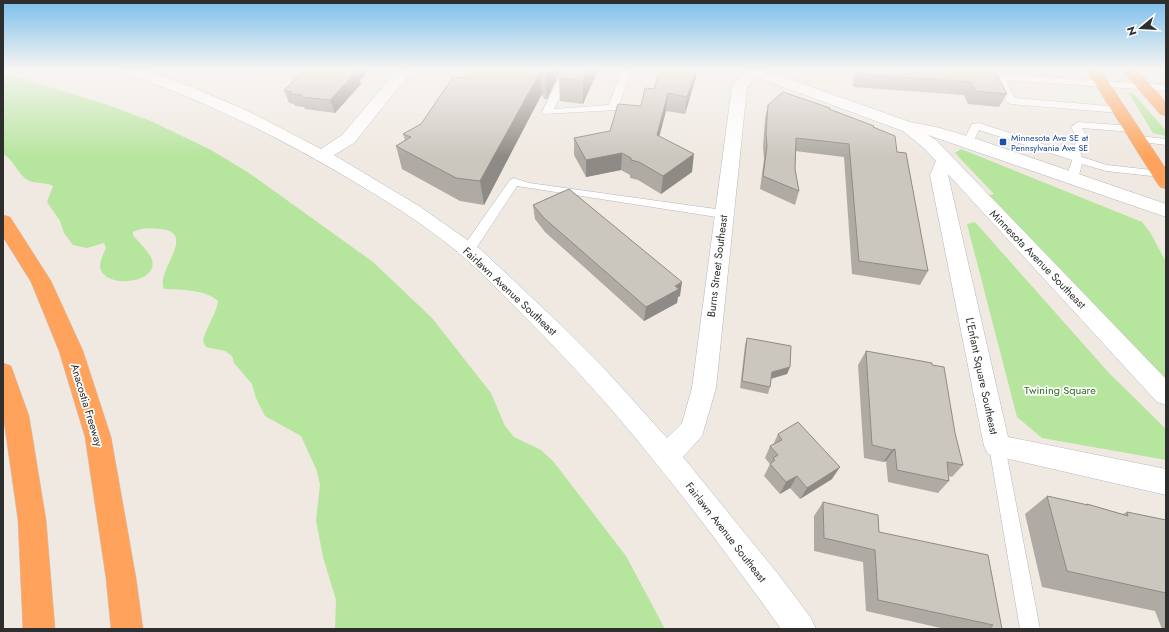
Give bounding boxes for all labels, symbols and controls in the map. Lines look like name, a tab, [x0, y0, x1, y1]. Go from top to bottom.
north arrow	[1121, 8, 1161, 48]
text: N	[1123, 24, 1140, 38]
place label: Minnesota Ave SE at Pennsylvania Ave SE	[1011, 131, 1089, 154]
marker: Minnesota Ave SE at Pennsylvania Ave SE	[998, 137, 1008, 147]
street label: Minnesota Avenue Southeast	[986, 206, 1090, 312]
street label: Burns Street Southeast	[703, 214, 731, 318]
street label: Fairlawn Avenue Southeast	[459, 243, 561, 339]
street label: L'Enfant Square Southeast	[962, 316, 1002, 436]
street label: Anacostia Freeway	[67, 362, 107, 448]
park label: Twining Square	[1024, 382, 1096, 398]
street label: Fairlawn Avenue Southeast	[682, 479, 770, 586]

